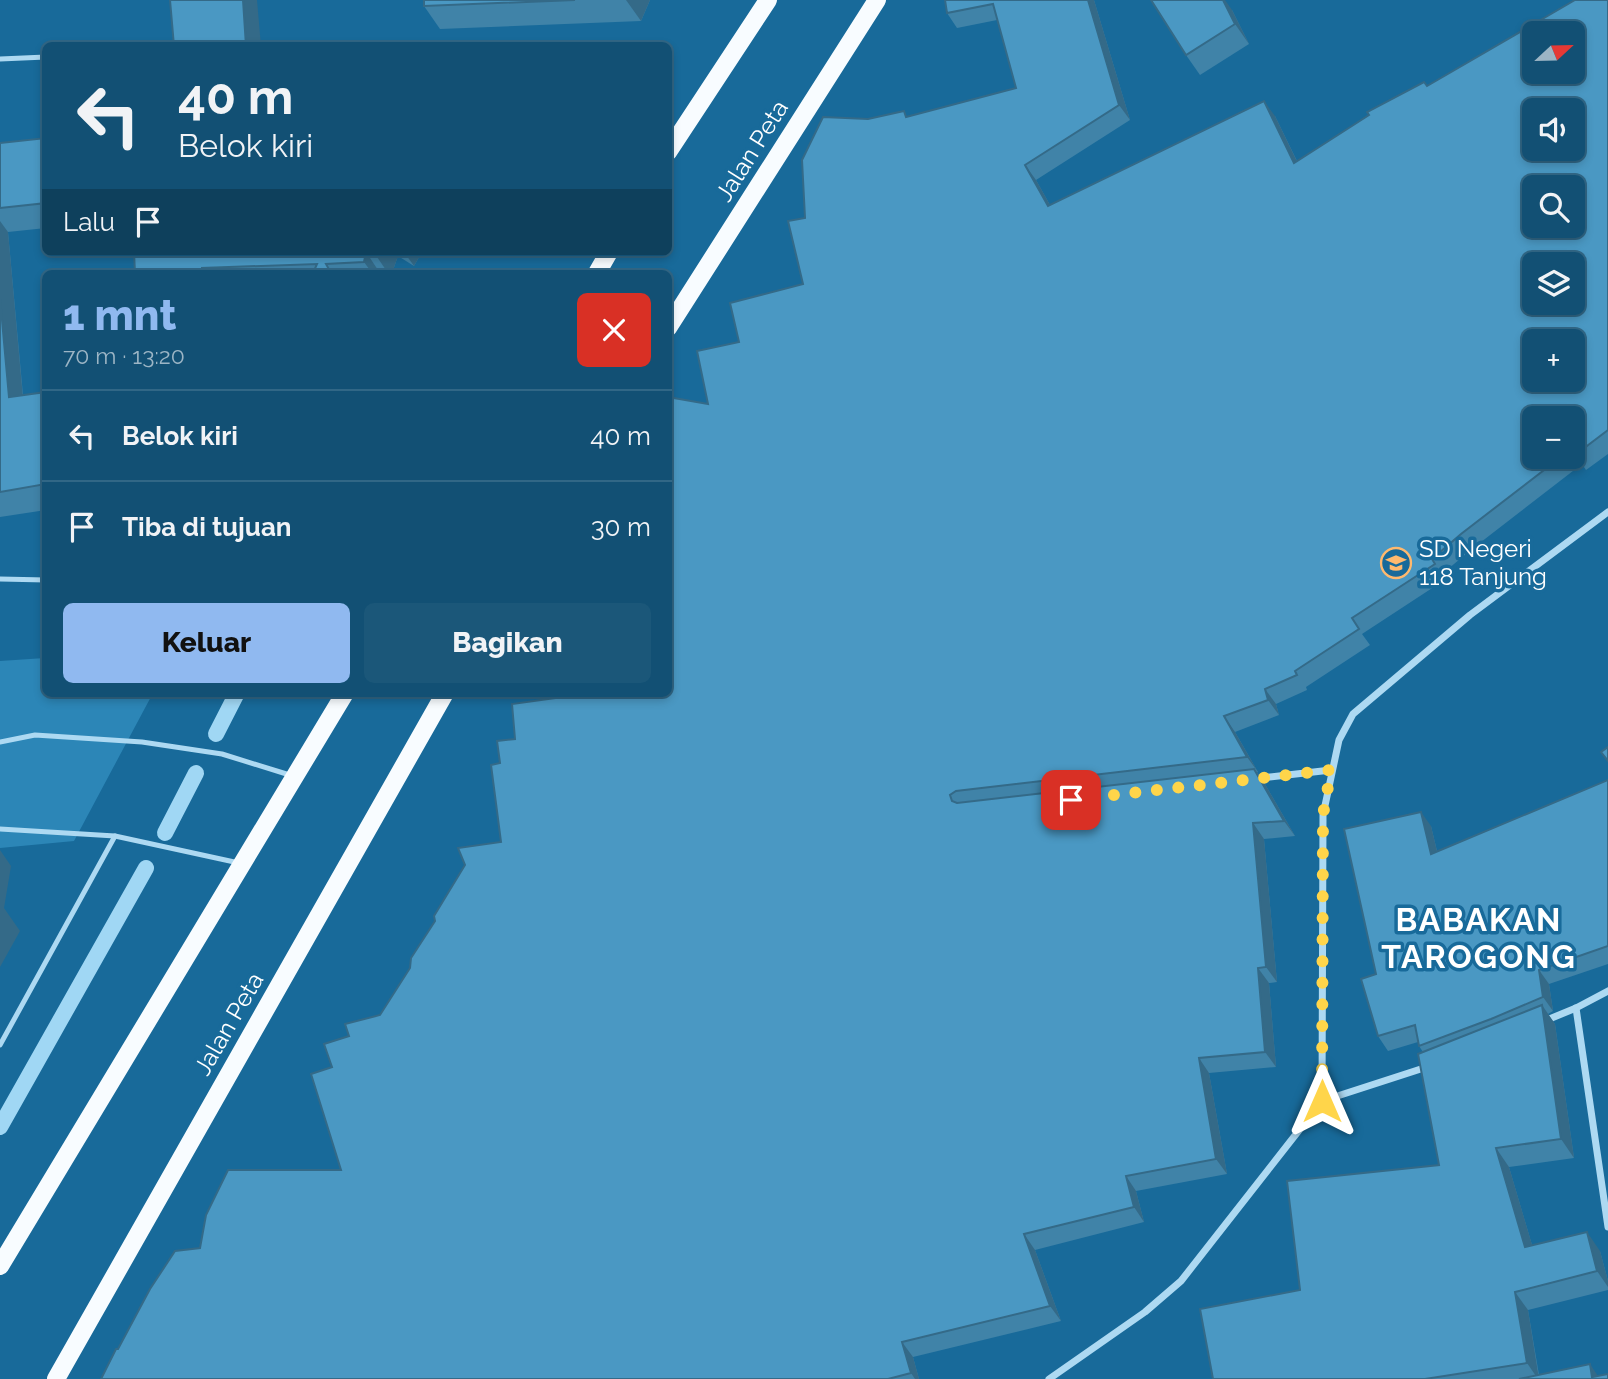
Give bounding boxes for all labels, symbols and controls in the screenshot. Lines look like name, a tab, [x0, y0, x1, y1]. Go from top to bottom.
north arrow	[1522, 21, 1586, 84]
map controls	[1522, 21, 1585, 469]
text: 40 m	[178, 68, 293, 125]
icon: left	[63, 70, 154, 161]
street label: Jalan Peta	[709, 95, 794, 207]
button: sound	[1522, 98, 1585, 161]
text: Belok kiri	[178, 127, 313, 164]
button: search	[1522, 175, 1585, 238]
icon: arrive	[129, 203, 167, 241]
text: Lalu	[63, 207, 115, 237]
button: layers	[1522, 252, 1585, 315]
text: 1 mnt	[63, 291, 176, 340]
button: close	[577, 293, 651, 367]
button: +	[1522, 329, 1585, 392]
text: 70 m · 13:20	[63, 342, 185, 369]
button: −	[1522, 406, 1585, 469]
icon: left	[63, 417, 101, 455]
text: Belok kiri	[122, 421, 238, 451]
text: 40 m	[590, 421, 651, 451]
icon: arrive	[63, 508, 101, 546]
text: Tiba di tujuan	[122, 512, 292, 542]
text: 30 m	[591, 512, 651, 542]
place label: SD Negeri 118 Tanjung	[1419, 534, 1547, 591]
school or university icon: SD Negeri 118 Tanjung	[1379, 546, 1413, 580]
button: Keluar	[63, 603, 350, 683]
button: Bagikan	[364, 603, 651, 683]
pin	[1041, 770, 1101, 830]
icon: arrive	[1052, 781, 1090, 819]
district label: BABAKAN TAROGONG	[1381, 901, 1577, 975]
street label: Jalan Peta	[188, 967, 270, 1080]
position arrow	[1285, 1064, 1359, 1138]

